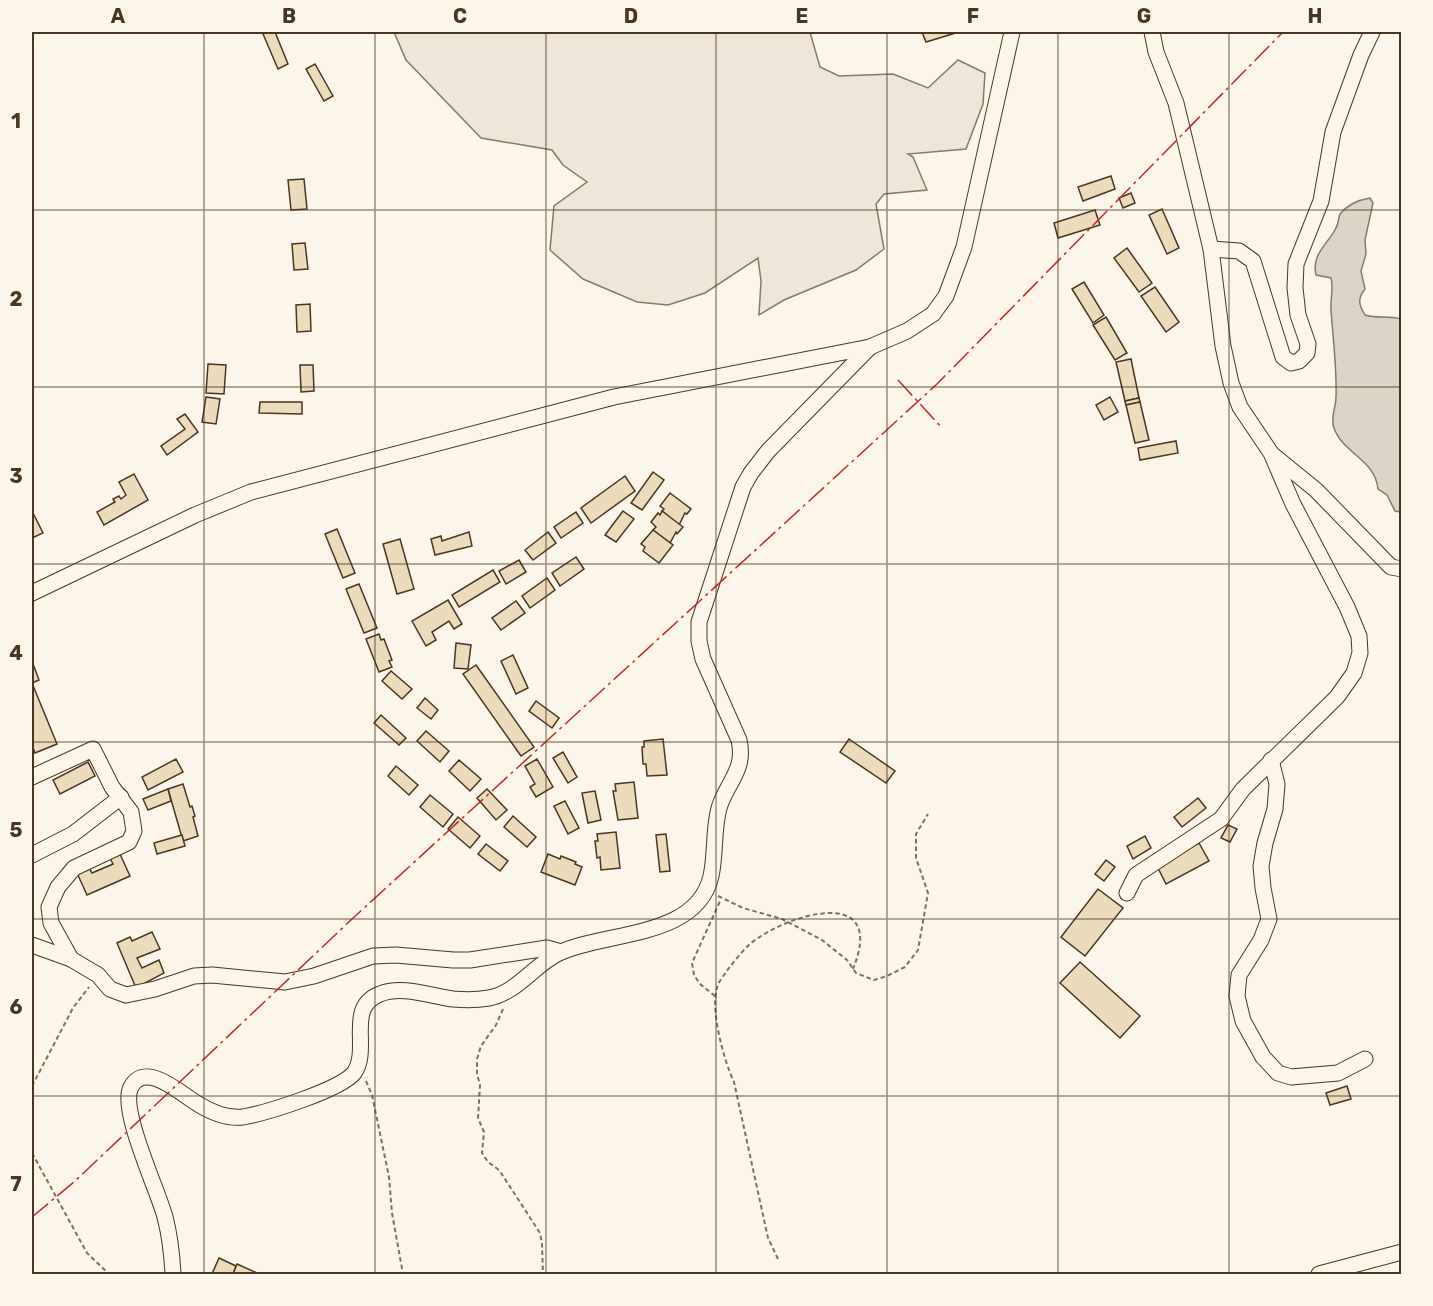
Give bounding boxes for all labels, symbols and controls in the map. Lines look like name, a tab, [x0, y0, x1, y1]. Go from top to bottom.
text: A	[111, 4, 126, 28]
text: B	[282, 4, 296, 28]
text: C	[453, 4, 467, 28]
text: D	[624, 4, 638, 28]
text: E	[796, 4, 808, 28]
text: F	[967, 4, 979, 28]
text: G	[1137, 4, 1151, 28]
text: H	[1308, 4, 1322, 28]
text: 1	[11, 109, 21, 133]
text: 2	[10, 287, 23, 311]
text: 3	[9, 464, 23, 488]
text: 4	[9, 641, 23, 665]
text: 5	[10, 818, 23, 842]
text: 6	[9, 995, 23, 1019]
text: 7	[10, 1172, 22, 1196]

